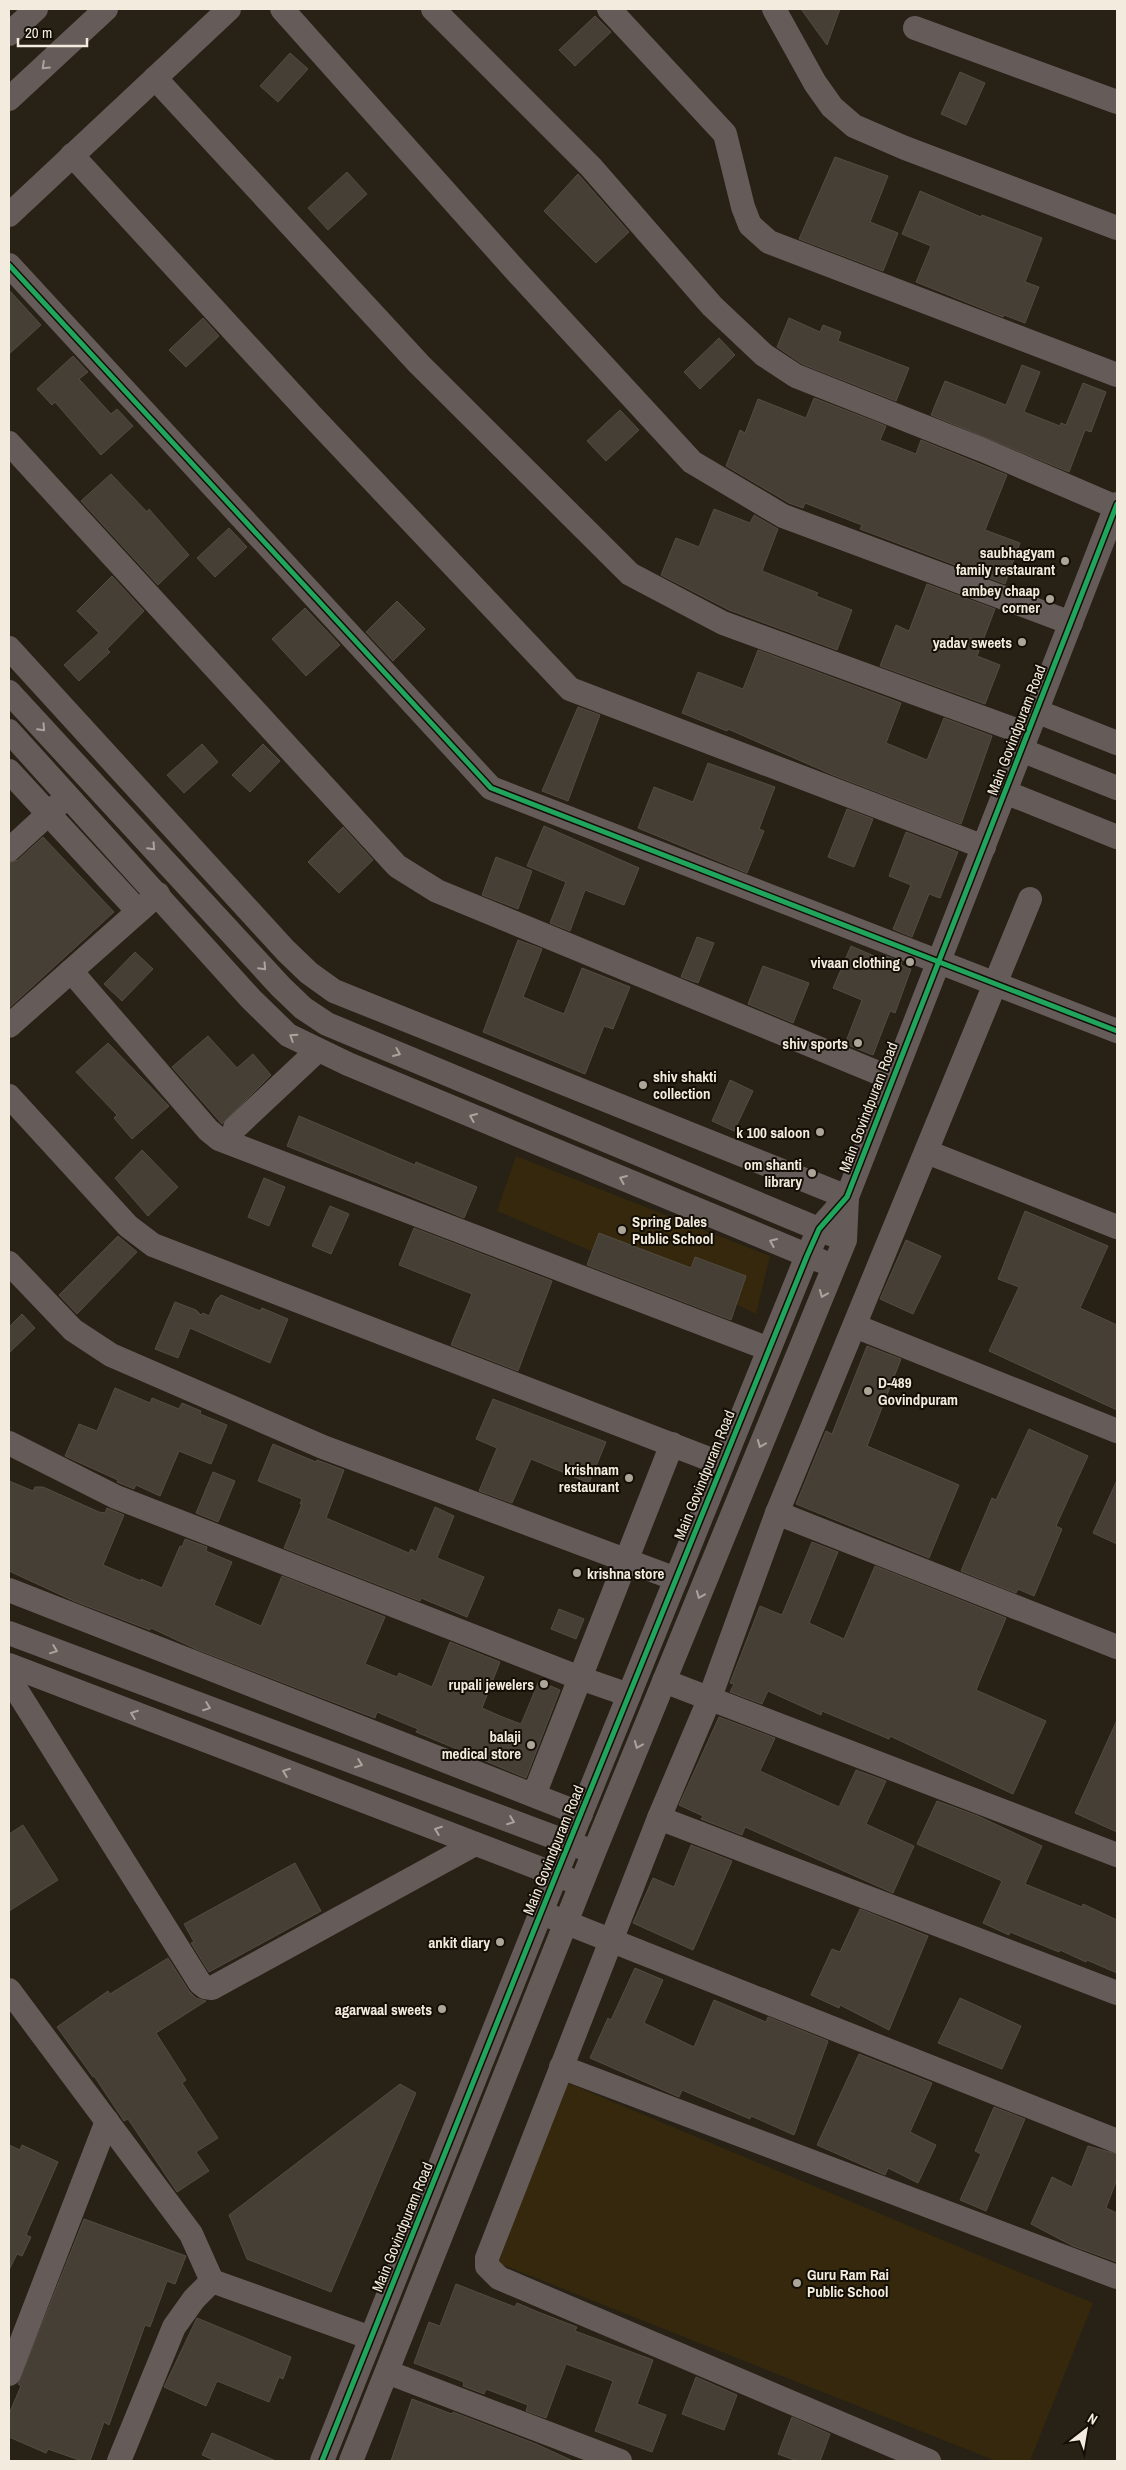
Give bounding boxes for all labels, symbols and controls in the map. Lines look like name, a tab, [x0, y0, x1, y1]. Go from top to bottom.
scale bar	[18, 15, 86, 47]
text: 20 m	[25, 22, 52, 43]
one-way arrow	[41, 60, 50, 69]
place label: saubhagyam family restaurant	[956, 542, 1055, 580]
marker: saubhagyam family restaurant	[1059, 555, 1071, 567]
place label: ambey chaap corner	[962, 580, 1040, 618]
marker: ambey chaap corner	[1044, 593, 1056, 605]
place label: yadav sweets	[933, 632, 1012, 653]
marker: yadav sweets	[1016, 636, 1028, 648]
street label: Main Govindpuram Road	[981, 662, 1051, 798]
one-way arrow	[36, 723, 45, 732]
one-way arrow	[146, 842, 155, 851]
place label: vivaan clothing	[810, 952, 900, 973]
marker: vivaan clothing	[904, 956, 916, 968]
one-way arrow	[257, 961, 266, 970]
one-way arrow	[289, 1033, 298, 1043]
place label: shiv sports	[782, 1033, 848, 1054]
marker: shiv sports	[852, 1037, 864, 1049]
street label: Main Govindpuram Road	[833, 1039, 903, 1175]
one-way arrow	[392, 1046, 401, 1057]
place label: shiv shakti collection	[653, 1066, 717, 1104]
marker: shiv shakti collection	[637, 1079, 649, 1091]
one-way arrow	[469, 1112, 478, 1123]
place label: k 100 saloon	[736, 1122, 810, 1143]
marker: k 100 saloon	[814, 1126, 826, 1138]
place label: om shanti library	[744, 1154, 802, 1192]
marker: om shanti library	[806, 1167, 818, 1179]
one-way arrow	[619, 1175, 628, 1186]
place label: Spring Dales Public School	[632, 1211, 713, 1249]
marker: Spring Dales Public School	[616, 1224, 628, 1236]
one-way arrow	[769, 1237, 778, 1248]
one-way arrow	[819, 1289, 830, 1298]
place label: D-489 Govindpuram	[878, 1372, 958, 1410]
marker: D-489 Govindpuram	[862, 1385, 874, 1397]
street label: Main Govindpuram Road	[668, 1407, 740, 1543]
one-way arrow	[757, 1440, 767, 1448]
place label: krishnam restaurant	[559, 1459, 619, 1497]
marker: krishnam restaurant	[623, 1472, 635, 1484]
place label: krishna store	[587, 1563, 664, 1584]
marker: krishna store	[571, 1567, 583, 1579]
one-way arrow	[695, 1590, 706, 1599]
one-way arrow	[50, 1644, 58, 1654]
place label: rupali jewelers	[449, 1674, 534, 1695]
marker: rupali jewelers	[538, 1678, 550, 1690]
one-way arrow	[202, 1701, 210, 1711]
one-way arrow	[130, 1709, 139, 1720]
place label: balaji medical store	[442, 1726, 521, 1764]
marker: balaji medical store	[525, 1739, 537, 1751]
one-way arrow	[634, 1740, 644, 1749]
one-way arrow	[354, 1758, 363, 1768]
one-way arrow	[282, 1768, 291, 1778]
street label: Main Govindpuram Road	[517, 1782, 589, 1918]
one-way arrow	[506, 1815, 515, 1825]
one-way arrow	[434, 1826, 442, 1836]
place label: ankit diary	[428, 1932, 490, 1953]
marker: ankit diary	[494, 1936, 506, 1948]
place label: agarwaal sweets	[335, 1999, 432, 2020]
marker: agarwaal sweets	[436, 2003, 448, 2015]
street label: Main Govindpuram Road	[366, 2159, 438, 2295]
place label: Guru Ram Rai Public School	[807, 2264, 889, 2302]
marker: Guru Ram Rai Public School	[791, 2277, 803, 2289]
north arrow	[1061, 2405, 1111, 2455]
text: N	[1085, 2409, 1101, 2429]

